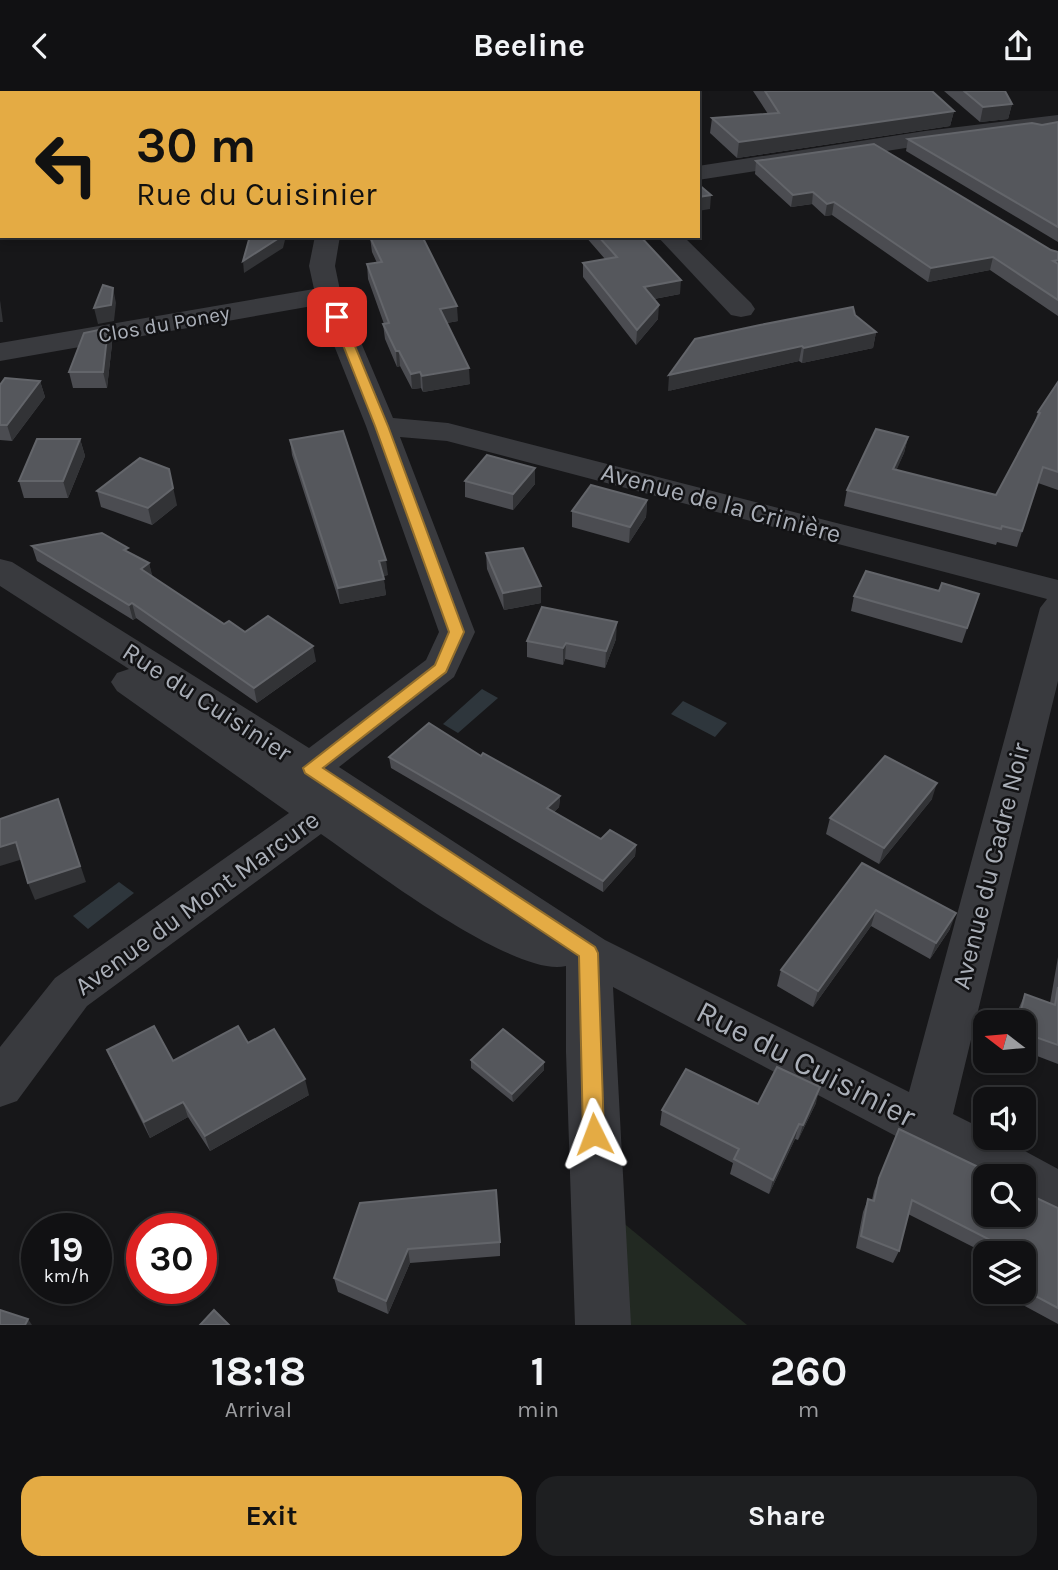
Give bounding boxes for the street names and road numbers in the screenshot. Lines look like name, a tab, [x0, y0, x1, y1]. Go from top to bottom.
street label: Clos du Poney	[97, 301, 232, 347]
street label: Avenue de la Crinière	[598, 456, 844, 550]
street label: Rue du Cuisinier	[117, 636, 298, 769]
street label: Avenue du Cadre Noir	[945, 739, 1037, 992]
street label: Avenue du Mont Marcure	[69, 804, 325, 1002]
street label: Rue du Cuisinier	[690, 993, 922, 1135]

